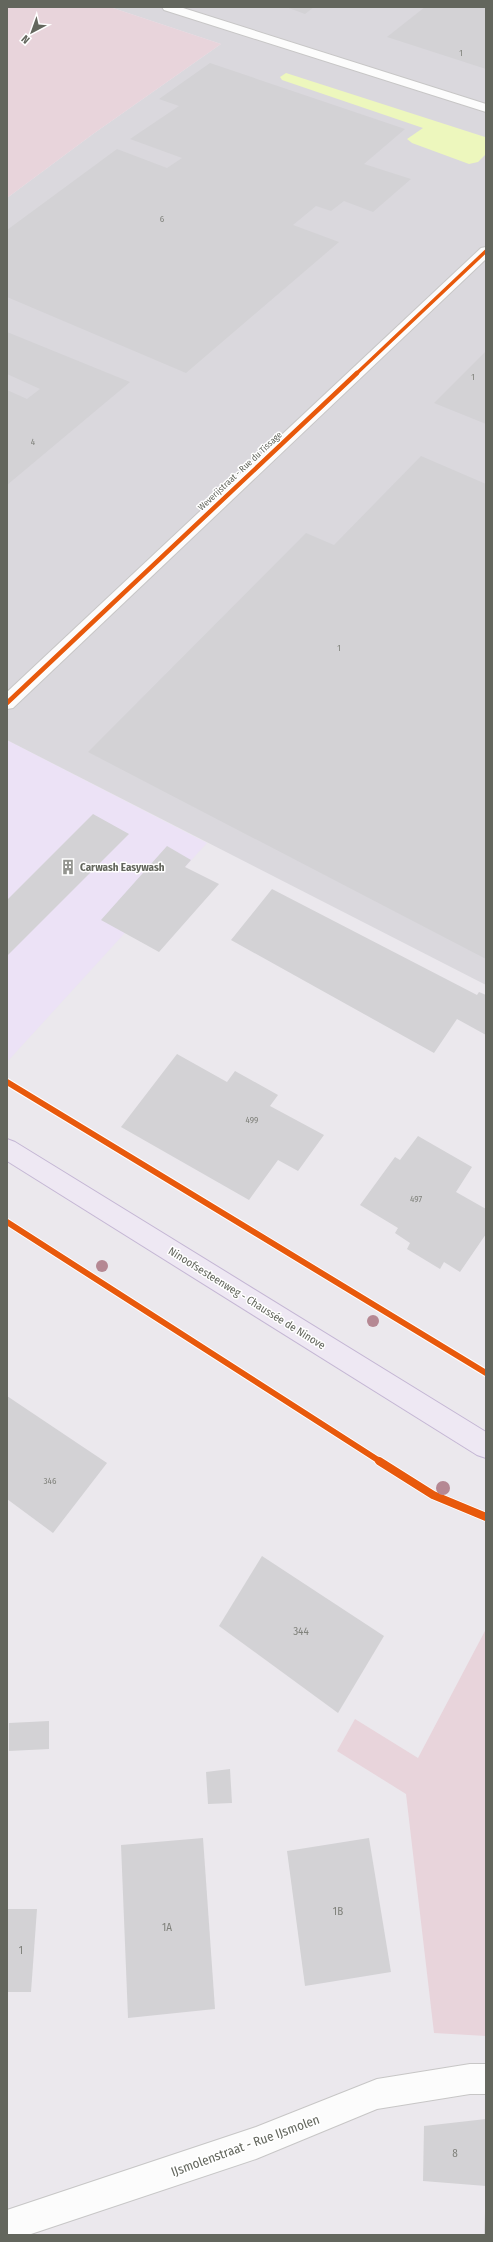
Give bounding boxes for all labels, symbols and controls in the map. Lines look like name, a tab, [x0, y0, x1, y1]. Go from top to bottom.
north arrow	[12, 12, 52, 52]
text: N	[19, 32, 33, 46]
house number: 1	[459, 48, 463, 58]
house number: 6	[160, 214, 165, 224]
house number: 1	[471, 372, 475, 382]
street label: Weverijstraat - Rue du Tissage	[196, 429, 284, 512]
house number: 4	[31, 437, 36, 447]
house number: 1	[337, 643, 341, 653]
building icon: Carwash Easywash	[59, 858, 77, 876]
place label: Carwash Easywash	[80, 861, 165, 874]
house number: 499	[246, 1115, 258, 1125]
house number: 497	[410, 1194, 422, 1204]
street label: Ninoofsesteenweg - Chaussée de Ninove	[166, 1245, 328, 1352]
house number: 346	[44, 1476, 57, 1486]
house number: 344	[293, 1625, 309, 1638]
house number: 1B	[333, 1905, 343, 1918]
house number: 1A	[162, 1921, 172, 1934]
house number: 1	[19, 1944, 23, 1957]
street label: IJsmolenstraat - Rue IJsmolen	[169, 2112, 322, 2179]
house number: 8	[452, 2147, 458, 2160]

